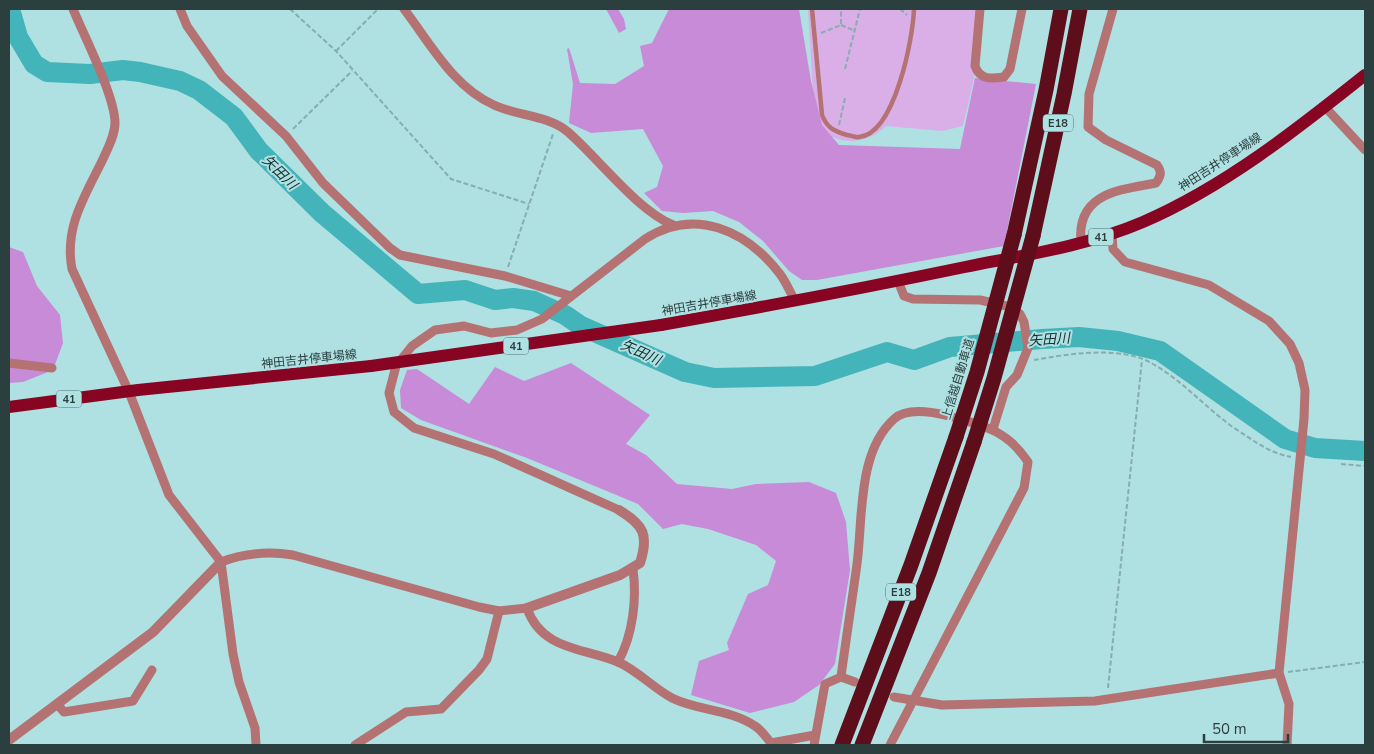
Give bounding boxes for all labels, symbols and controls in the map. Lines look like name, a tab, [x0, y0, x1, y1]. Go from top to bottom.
road number: E18	[1043, 115, 1073, 132]
street label: 神田吉井停車場線	[1175, 129, 1265, 195]
water label: 矢田川	[258, 151, 303, 195]
road number: 41	[1088, 228, 1114, 246]
street label: 神田吉井停車場線	[660, 287, 758, 319]
water label: 矢田川	[1027, 328, 1073, 350]
water label: 矢田川	[618, 335, 666, 370]
street label: 上信越自動車道	[938, 336, 978, 422]
road number: 41	[504, 338, 528, 354]
street label: 神田吉井停車場線	[260, 346, 358, 372]
road number: 41	[56, 390, 82, 408]
road number: E18	[886, 584, 916, 600]
scale bar	[1204, 712, 1288, 744]
text: 50 m	[1212, 719, 1247, 739]

